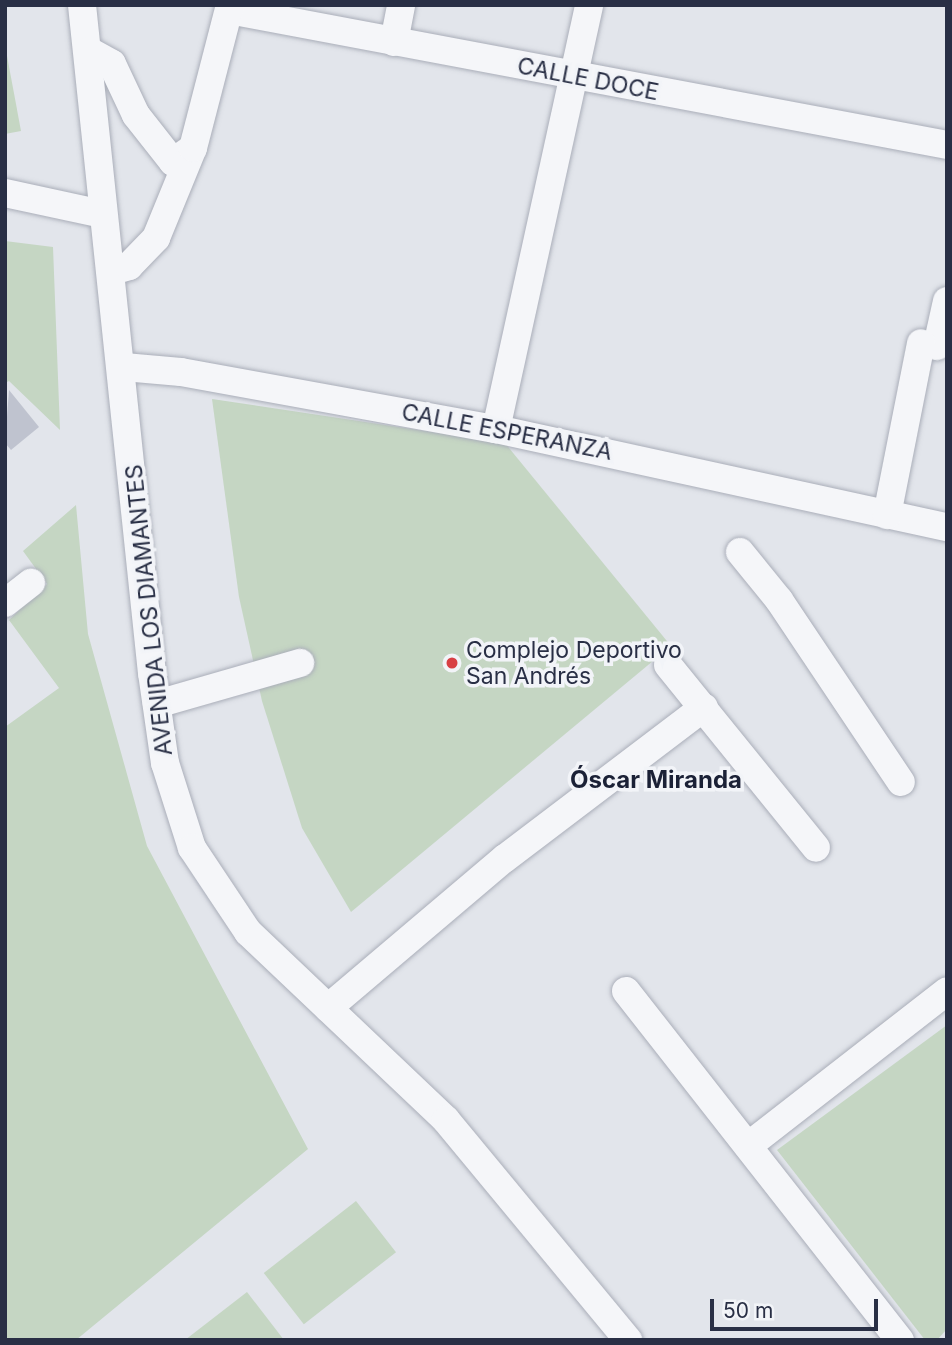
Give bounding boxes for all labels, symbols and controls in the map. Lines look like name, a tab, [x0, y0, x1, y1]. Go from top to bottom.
street label: CALLE DOCE	[515, 52, 661, 106]
street label: CALLE ESPERANZA	[399, 398, 615, 466]
street label: AVENIDA LOS DIAMANTES	[120, 463, 178, 757]
place label: Complejo Deportivo San Andrés	[466, 636, 682, 690]
marker: Complejo Deportivo San Andrés	[444, 655, 460, 671]
district label: Óscar Miranda	[570, 766, 742, 794]
scale bar	[714, 1286, 882, 1330]
text: 50 m	[723, 1298, 773, 1323]

